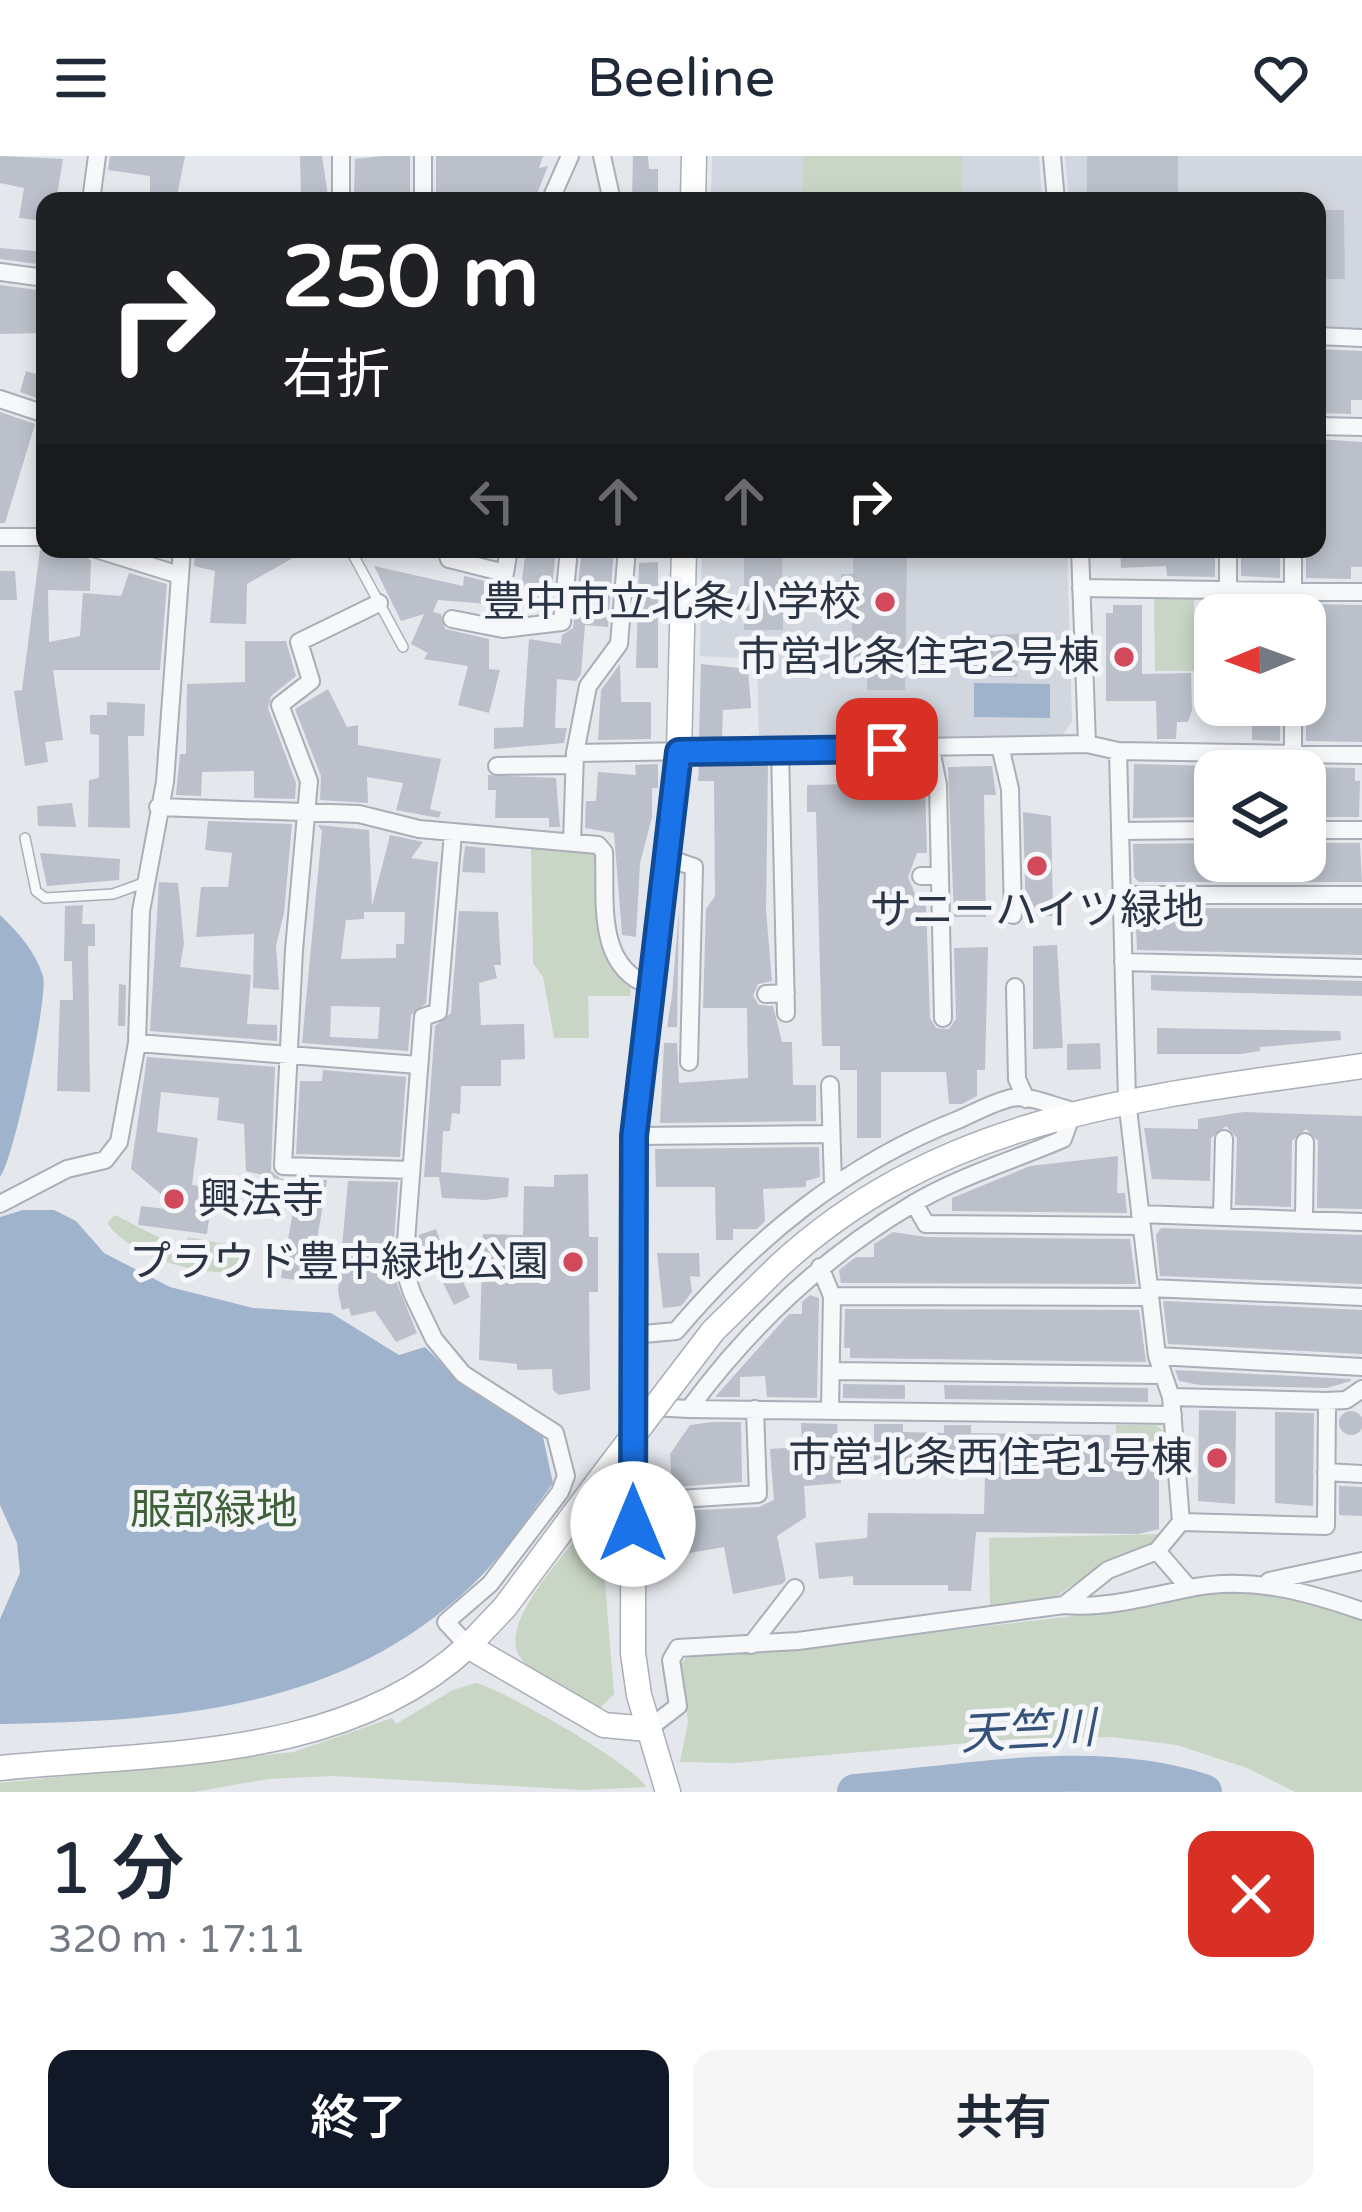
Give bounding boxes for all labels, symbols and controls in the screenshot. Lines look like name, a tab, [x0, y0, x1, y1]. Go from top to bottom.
icon: menu	[48, 45, 114, 111]
icon: heart	[1248, 45, 1314, 111]
text: Beeline	[587, 46, 775, 111]
text: 250 m	[282, 228, 539, 329]
icon: right	[84, 240, 240, 396]
text: 右折	[282, 343, 390, 408]
icon: left	[459, 468, 525, 534]
icon: ahead	[585, 468, 651, 534]
icon: ahead	[711, 468, 777, 534]
icon: right	[837, 468, 903, 534]
place label: 豊中市立北条小学校	[483, 577, 861, 628]
marker: 豊中市立北条小学校	[872, 589, 898, 615]
north arrow	[1194, 594, 1326, 726]
map controls	[1194, 594, 1326, 882]
place label: 市営北条住宅2号棟	[738, 632, 1100, 683]
marker: 市営北条住宅2号棟	[1111, 644, 1137, 670]
pin	[836, 698, 938, 800]
icon: arrive	[854, 716, 920, 782]
button: layers	[1194, 750, 1326, 882]
marker: サニーハイツ緑地	[1024, 853, 1050, 879]
place label: サニーハイツ緑地	[870, 885, 1204, 936]
place label: 興法寺	[198, 1174, 324, 1225]
marker: 興法寺	[161, 1186, 187, 1212]
place label: プラウド豊中緑地公園	[129, 1237, 549, 1288]
marker: プラウド豊中緑地公園	[560, 1249, 586, 1275]
place label: 市営北条西住宅1号棟	[789, 1433, 1193, 1484]
marker: 市営北条西住宅1号棟	[1204, 1445, 1230, 1471]
position arrow	[570, 1461, 696, 1587]
park label: 服部緑地	[130, 1485, 298, 1536]
water label: 天竺川	[959, 1701, 1101, 1762]
text: 1 分	[48, 1827, 184, 1914]
button: close	[1188, 1831, 1314, 1957]
text: 320 m · 17:11	[48, 1916, 306, 1963]
button: 終了	[48, 2050, 669, 2188]
button: 共有	[693, 2050, 1314, 2188]

